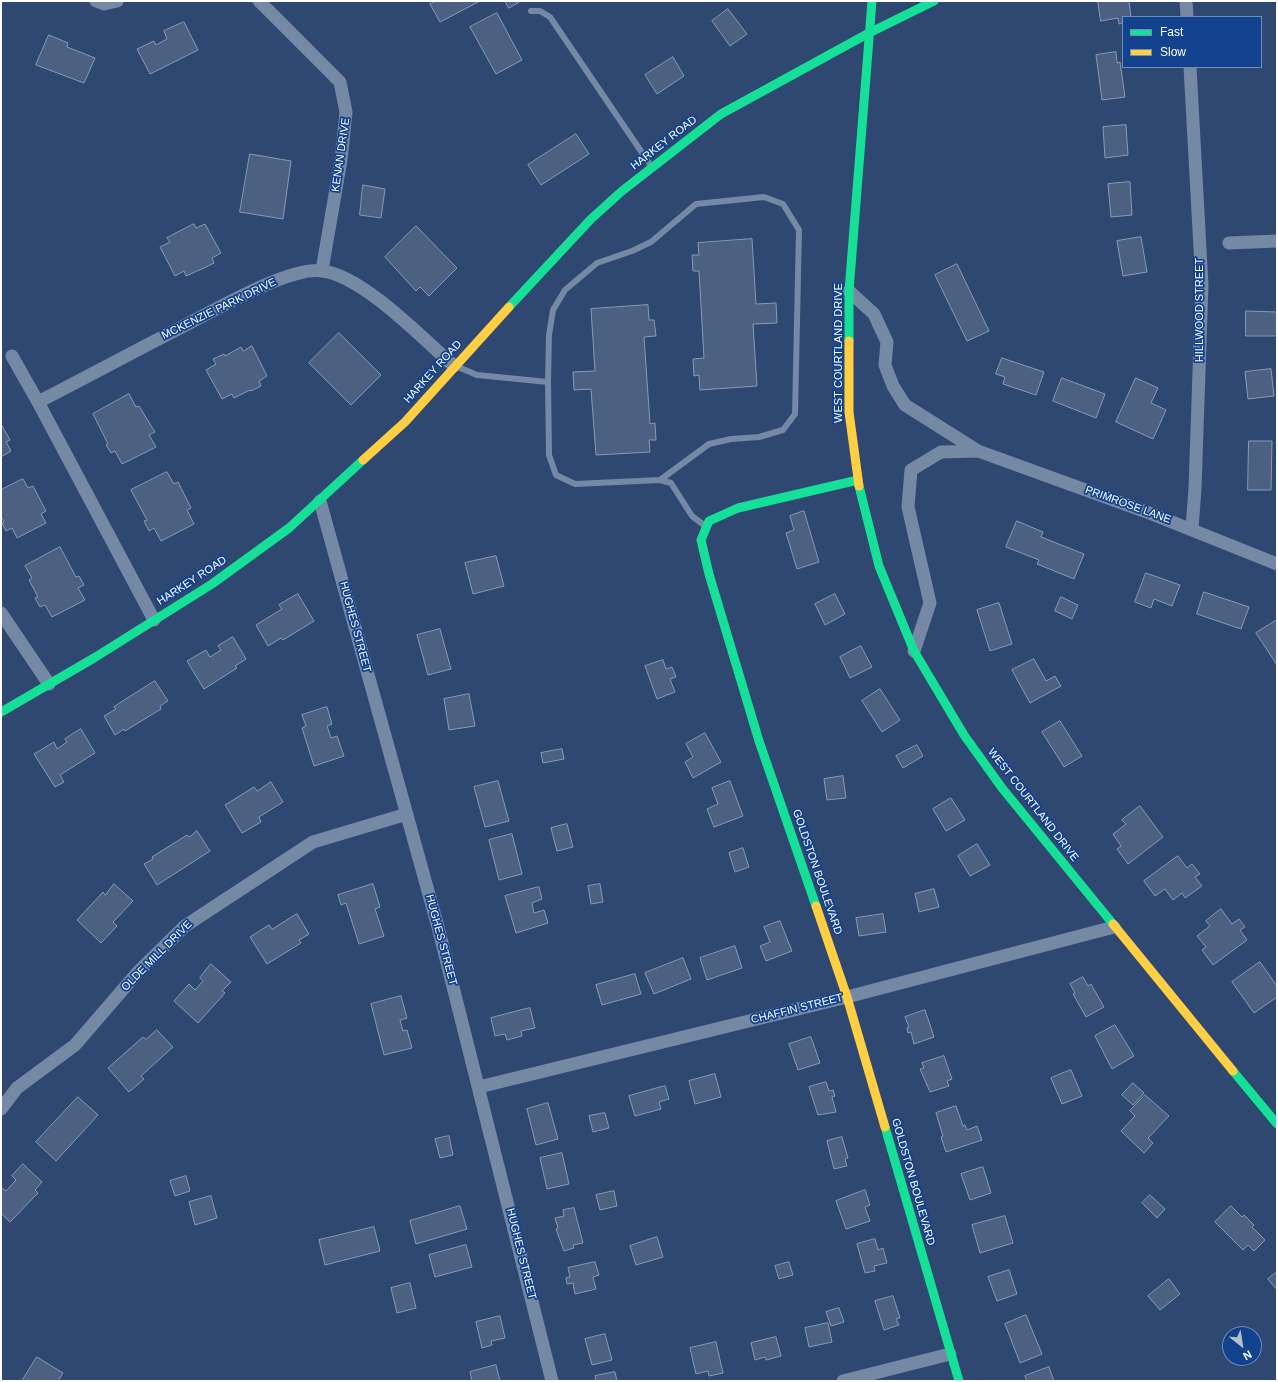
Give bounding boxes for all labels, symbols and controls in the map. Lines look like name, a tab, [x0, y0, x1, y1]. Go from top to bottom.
legend	[1122, 16, 1262, 68]
text: Fast	[1160, 25, 1183, 39]
text: Slow	[1160, 45, 1186, 59]
street label: HARKEY ROAD	[628, 113, 700, 173]
street label: KENAN DRIVE	[329, 117, 353, 193]
street label: HILLWOOD STREET	[1193, 258, 1207, 362]
street label: MCKENZIE PARK DRIVE	[160, 276, 278, 342]
street label: WEST COURTLAND DRIVE	[832, 283, 846, 423]
street label: HARKEY ROAD	[401, 338, 465, 406]
street label: PRIMROSE LANE	[1083, 483, 1173, 527]
street label: HARKEY ROAD	[155, 554, 229, 608]
street label: HUGHES STREET	[337, 580, 373, 674]
street label: WEST COURTLAND DRIVE	[985, 746, 1081, 864]
street label: GOLDSTON BOULEVARD	[789, 808, 845, 936]
street label: HUGHES STREET	[423, 893, 459, 987]
street label: OLDE MILL DRIVE	[119, 918, 195, 994]
street label: CHAFFIN STREET	[750, 991, 844, 1027]
street label: GOLDSTON BOULEVARD	[889, 1117, 937, 1247]
street label: HUGHES STREET	[503, 1207, 539, 1301]
north arrow	[1222, 1326, 1262, 1366]
text: N	[1241, 1348, 1254, 1363]

